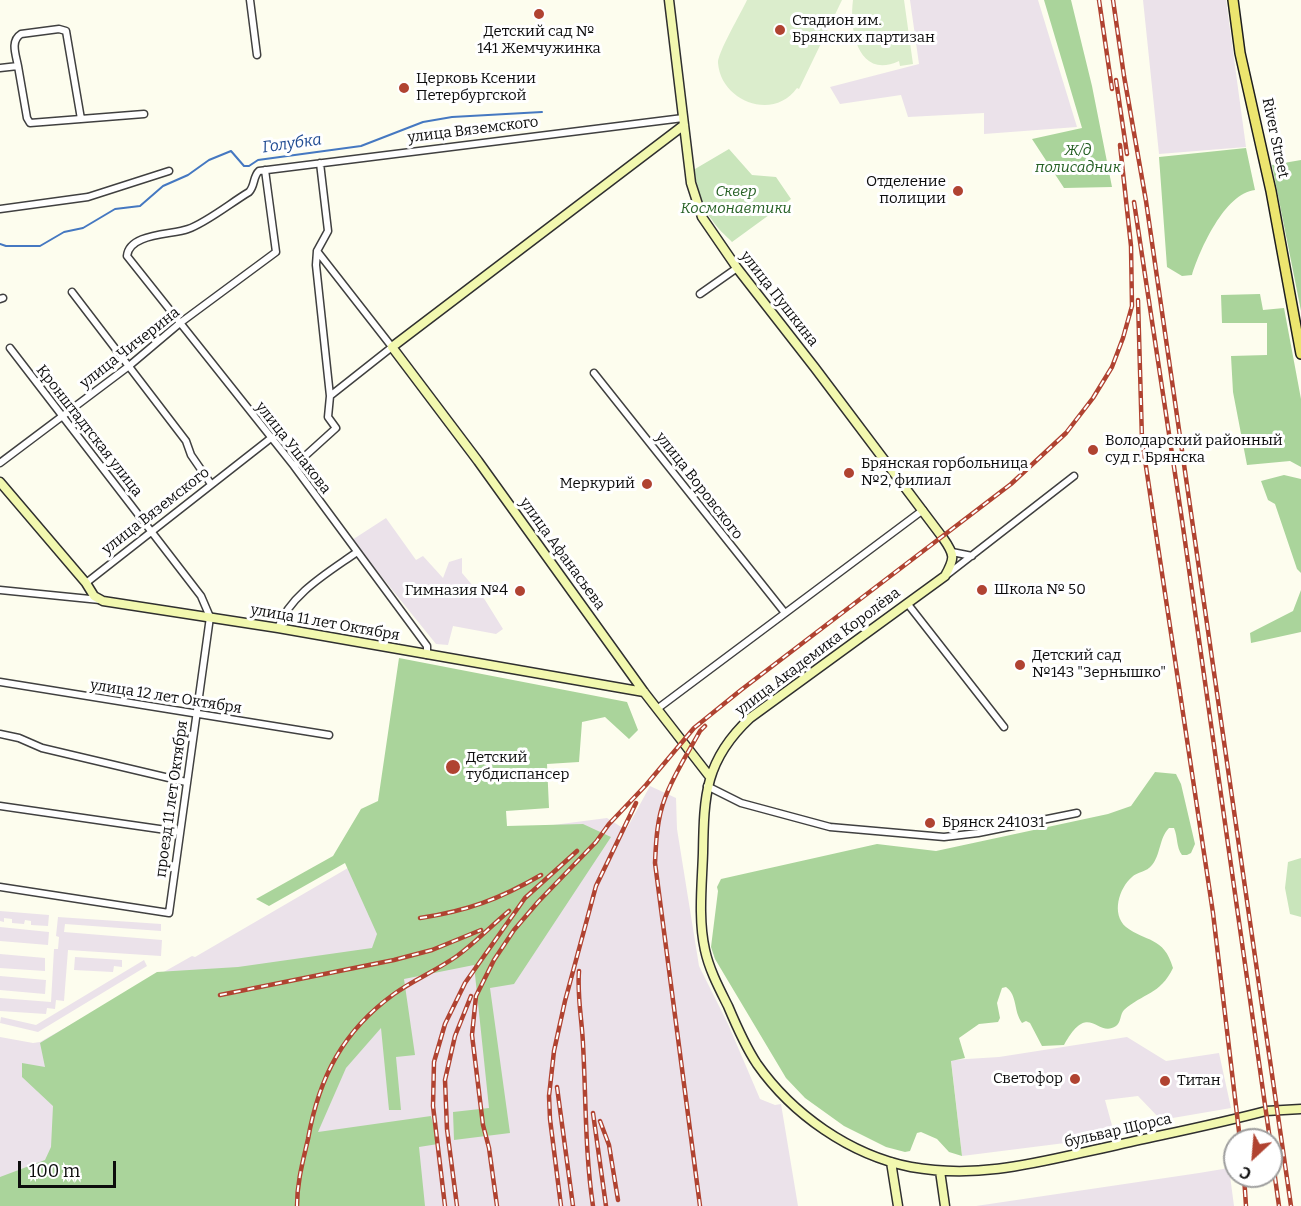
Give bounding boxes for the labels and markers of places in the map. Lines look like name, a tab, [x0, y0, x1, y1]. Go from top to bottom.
marker: Детский сад № 141 Жемчужинка	[532, 7, 546, 21]
place label: Стадион им. Брянских партизан	[792, 12, 935, 47]
place label: Детский сад № 141 Жемчужинка	[477, 23, 601, 58]
marker: Стадион им. Брянских партизан	[773, 23, 787, 37]
place label: Церковь Ксении Петербургской	[416, 70, 536, 105]
marker: Церковь Ксении Петербургской	[397, 81, 411, 95]
place label: Отделение полиции	[866, 173, 946, 208]
marker: Отделение полиции	[951, 184, 965, 198]
place label: Володарский районный суд г. Брянска	[1105, 432, 1283, 467]
marker: Володарский районный суд г. Брянска	[1086, 443, 1100, 457]
place label: Брянская горбольница №2, филиал	[861, 455, 1028, 490]
marker: Брянская горбольница №2, филиал	[842, 466, 856, 480]
place label: Меркурий	[559, 475, 635, 493]
marker: Меркурий	[640, 477, 654, 491]
place label: Школа № 50	[994, 581, 1086, 599]
place label: Гимназия №4	[405, 582, 508, 600]
marker: Школа № 50	[975, 583, 989, 597]
marker: Гимназия №4	[513, 584, 527, 598]
place label: Детский сад №143 "Зернышко"	[1032, 647, 1166, 682]
marker: Детский сад №143 "Зернышко"	[1013, 658, 1027, 672]
place label: Детский тубдиспансер	[466, 749, 569, 784]
marker: Детский тубдиспансер	[444, 758, 462, 776]
place label: Брянск 241031	[942, 814, 1045, 832]
marker: Брянск 241031	[923, 816, 937, 830]
place label: Светофор	[993, 1070, 1063, 1088]
marker: Светофор	[1068, 1072, 1082, 1086]
place label: Титан	[1177, 1072, 1221, 1090]
marker: Титан	[1158, 1074, 1172, 1088]

